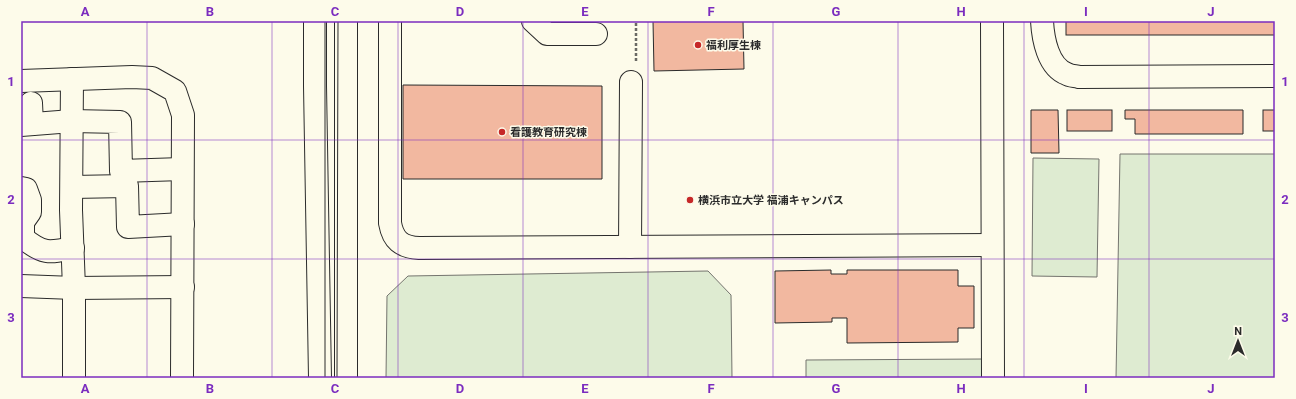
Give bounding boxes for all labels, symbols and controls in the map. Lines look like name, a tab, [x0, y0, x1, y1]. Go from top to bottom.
text: A	[81, 4, 90, 19]
text: B	[206, 4, 214, 19]
text: C	[331, 4, 340, 19]
text: D	[456, 4, 464, 19]
text: E	[581, 4, 589, 19]
text: F	[707, 4, 715, 19]
text: G	[832, 4, 841, 19]
text: H	[956, 4, 966, 19]
text: I	[1084, 4, 1088, 19]
text: J	[1207, 4, 1215, 19]
place label: 福利厚生棟	[706, 39, 761, 52]
marker: 福利厚生棟	[693, 40, 703, 50]
text: 1	[7, 74, 15, 89]
text: 1	[1281, 74, 1289, 89]
place label: 看護教育研究棟	[510, 126, 587, 139]
marker: 看護教育研究棟	[497, 127, 507, 137]
text: 2	[7, 192, 15, 207]
text: 2	[1281, 192, 1289, 207]
place label: 横浜市立大学 福浦キャンパス	[698, 194, 844, 207]
marker: 横浜市立大学 福浦キャンパス	[685, 195, 695, 205]
text: 3	[7, 310, 15, 325]
text: 3	[1281, 310, 1289, 325]
north arrow	[1218, 321, 1258, 361]
text: N	[1234, 325, 1242, 338]
text: A	[81, 381, 90, 396]
text: B	[206, 381, 214, 396]
text: C	[331, 381, 340, 396]
text: D	[456, 381, 464, 396]
text: E	[581, 381, 589, 396]
text: F	[707, 381, 715, 396]
text: G	[832, 381, 841, 396]
text: H	[956, 381, 966, 396]
text: I	[1084, 381, 1088, 396]
text: J	[1207, 381, 1215, 396]

